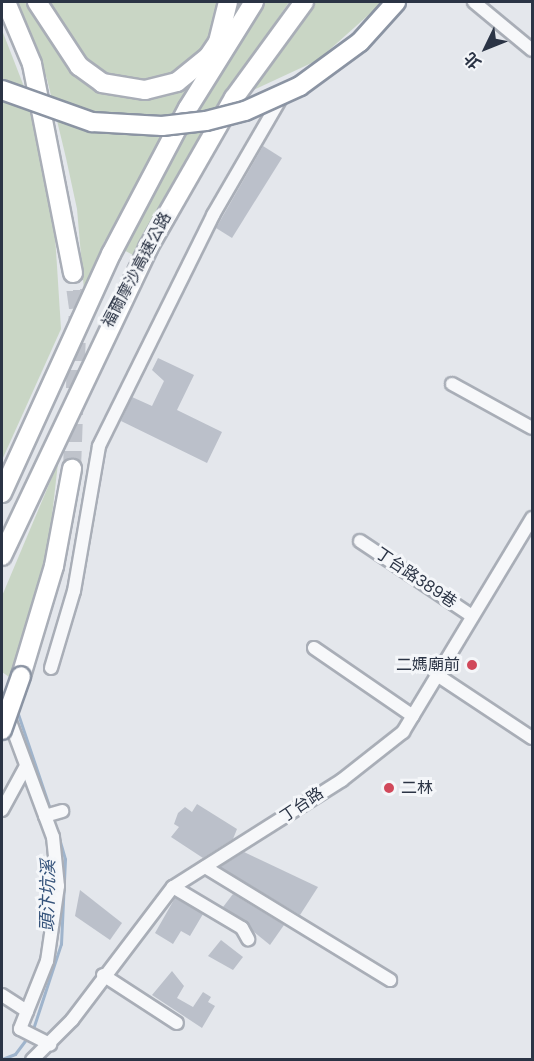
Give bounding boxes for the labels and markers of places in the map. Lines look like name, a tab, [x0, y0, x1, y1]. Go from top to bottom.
place label: 二媽廟前	[396, 655, 460, 675]
marker: 二媽廟前	[465, 658, 479, 672]
place label: 二林	[401, 778, 433, 798]
marker: 二林	[382, 781, 396, 795]

